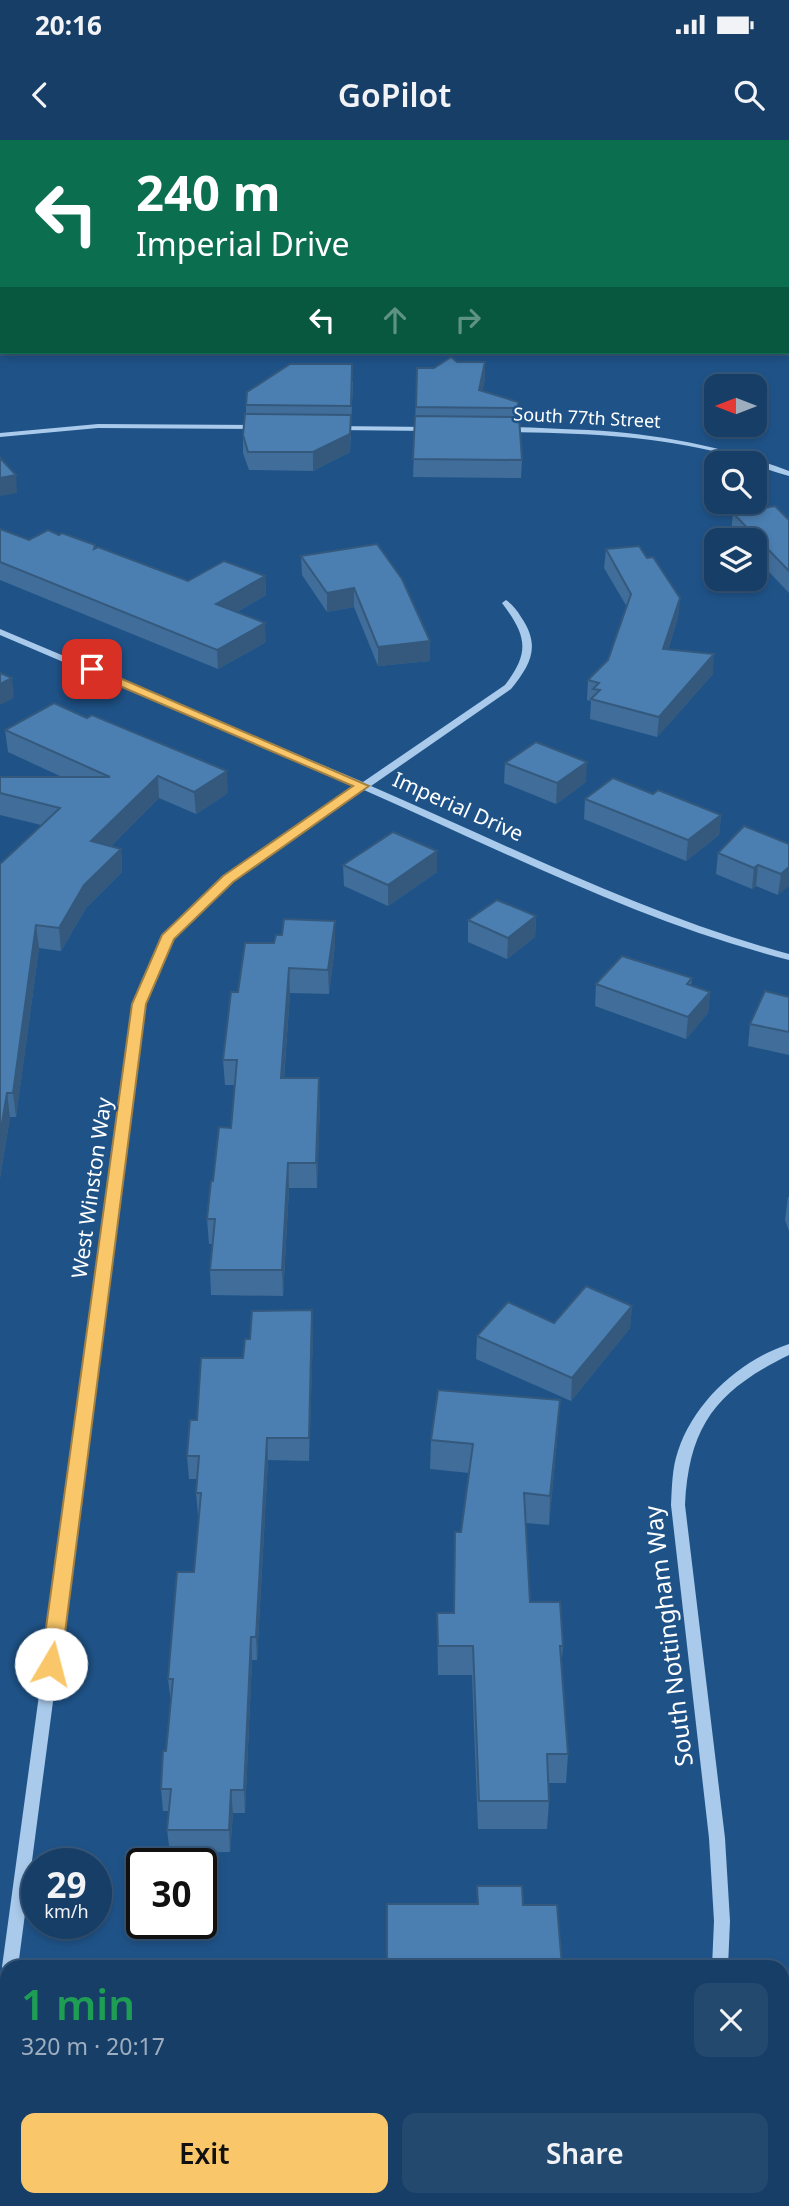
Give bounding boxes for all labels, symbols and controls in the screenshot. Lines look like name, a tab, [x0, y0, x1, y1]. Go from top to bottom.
text: 20:16	[35, 7, 102, 43]
text: GoPilot	[338, 73, 451, 116]
icon: back	[21, 76, 59, 114]
icon: search	[730, 76, 768, 114]
text: 240 m	[136, 159, 281, 225]
icon: left	[21, 168, 112, 259]
text: Imperial Drive	[136, 222, 350, 265]
icon: left	[303, 301, 341, 339]
icon: ahead	[376, 301, 414, 339]
icon: right	[449, 301, 487, 339]
north arrow	[704, 374, 766, 438]
map controls	[704, 374, 767, 591]
street label: South 77th Street	[513, 401, 662, 433]
button: search	[704, 451, 767, 514]
button: layers	[704, 528, 767, 591]
pin	[62, 639, 122, 699]
icon: arrive	[73, 650, 111, 688]
street label: Imperial Drive	[389, 765, 528, 847]
street label: West Winston Way	[64, 1095, 118, 1280]
street label: South Nottingham Way	[635, 1503, 700, 1769]
position arrow	[14, 1627, 88, 1701]
speed limit sign: 30	[126, 1848, 217, 1939]
text: 29	[46, 1861, 87, 1908]
text: km/h	[44, 1899, 89, 1923]
text: 1 min	[21, 1975, 135, 2032]
button: close	[694, 1983, 768, 2057]
text: 320 m · 20:17	[21, 2030, 165, 2062]
button: Exit	[21, 2113, 388, 2193]
button: Share	[402, 2113, 768, 2193]

